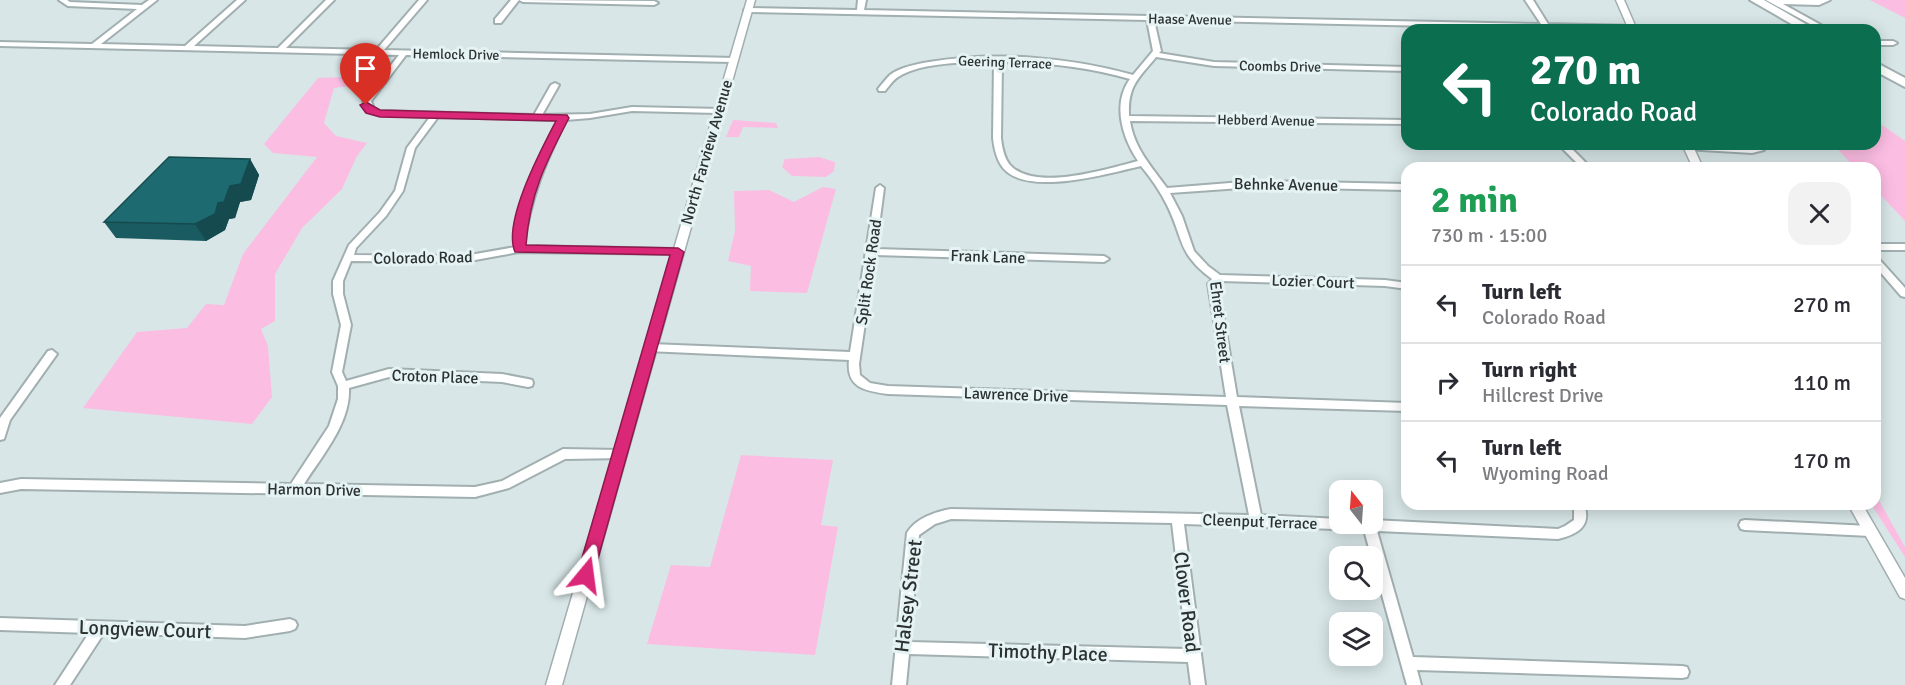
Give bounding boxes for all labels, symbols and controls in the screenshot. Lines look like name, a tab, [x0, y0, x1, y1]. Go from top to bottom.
street label: Haase Avenue	[1148, 10, 1232, 29]
pin	[340, 43, 391, 105]
street label: Hemlock Drive	[412, 45, 500, 64]
text: 270 m	[1530, 45, 1641, 96]
icon: left	[1431, 48, 1509, 126]
icon: arrive	[349, 52, 382, 85]
street label: Geering Terrace	[958, 52, 1052, 73]
street label: Coombs Drive	[1239, 57, 1321, 76]
street label: North Farview Avenue	[677, 77, 737, 227]
text: Colorado Road	[1530, 96, 1697, 129]
street label: Hebberd Avenue	[1217, 111, 1315, 130]
street label: Behnke Avenue	[1234, 174, 1338, 196]
text: 2 min	[1431, 178, 1518, 223]
button: close	[1788, 182, 1851, 245]
street label: Split Rock Road	[852, 218, 886, 326]
text: 730 m · 15:00	[1431, 223, 1547, 248]
street label: Frank Lane	[950, 246, 1026, 268]
street label: Colorado Road	[373, 247, 473, 269]
street label: Lozier Court	[1271, 271, 1355, 293]
text: Turn left	[1482, 278, 1562, 305]
street label: Ehret Street	[1205, 280, 1235, 365]
icon: left	[1431, 288, 1464, 321]
text: 270 m	[1793, 291, 1851, 318]
text: Colorado Road	[1482, 305, 1606, 330]
text: Turn right	[1482, 356, 1577, 383]
street label: Croton Place	[391, 365, 479, 389]
icon: right	[1431, 366, 1464, 399]
text: 110 m	[1793, 369, 1851, 396]
street label: Lawrence Drive	[963, 383, 1069, 407]
text: Hillcrest Drive	[1482, 383, 1604, 408]
text: Turn left	[1482, 434, 1562, 461]
icon: left	[1431, 444, 1464, 477]
text: 170 m	[1793, 447, 1851, 474]
text: Wyoming Road	[1482, 461, 1608, 486]
street label: Harmon Drive	[267, 479, 361, 501]
north arrow	[1329, 480, 1383, 534]
map controls	[1329, 480, 1383, 666]
street label: Cleenput Terrace	[1202, 510, 1318, 534]
street label: Halsey Street	[889, 538, 928, 654]
position arrow	[554, 543, 618, 607]
button: search	[1329, 546, 1383, 600]
street label: Clover Road	[1168, 550, 1205, 654]
button: layers	[1329, 612, 1383, 666]
street label: Longview Court	[78, 615, 212, 644]
street label: Timothy Place	[988, 638, 1108, 667]

